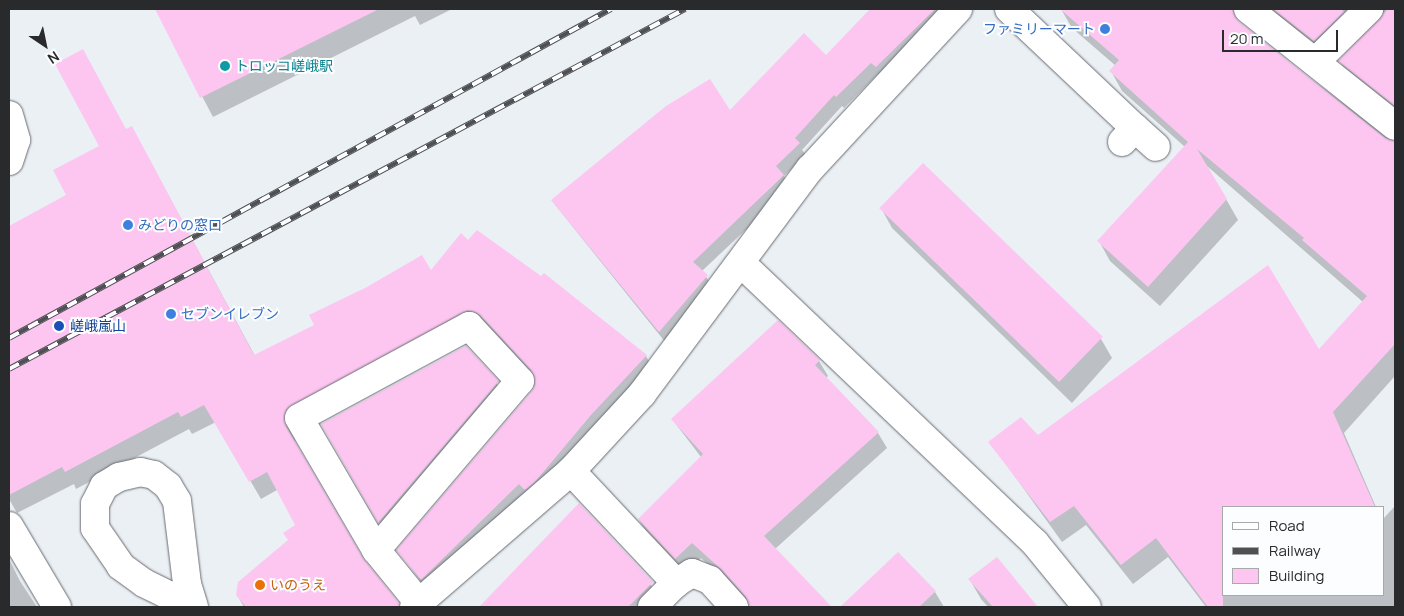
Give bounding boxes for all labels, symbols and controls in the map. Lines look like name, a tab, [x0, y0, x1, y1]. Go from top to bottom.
north arrow	[20, 20, 70, 70]
scale bar	[1224, 20, 1340, 52]
place label: ファミリーマート	[983, 21, 1095, 37]
marker: ファミリーマート	[1099, 23, 1111, 35]
text: 20 m	[1230, 28, 1263, 49]
text: N	[44, 47, 63, 69]
place label: トロッコ嵯峨駅	[235, 58, 333, 74]
marker: トロッコ嵯峨駅	[219, 60, 231, 72]
place label: みどりの窓口	[138, 217, 222, 233]
marker: みどりの窓口	[122, 219, 134, 231]
place label: セブンイレブン	[181, 306, 279, 322]
marker: セブンイレブン	[165, 308, 177, 320]
place label: 嵯峨嵐山	[70, 318, 126, 334]
marker: 嵯峨嵐山	[52, 319, 66, 333]
legend	[1222, 506, 1384, 596]
text: Road	[1269, 515, 1305, 536]
text: Railway	[1269, 540, 1321, 561]
text: Building	[1269, 565, 1324, 586]
place label: いのうえ	[270, 577, 326, 593]
marker: いのうえ	[254, 579, 266, 591]

